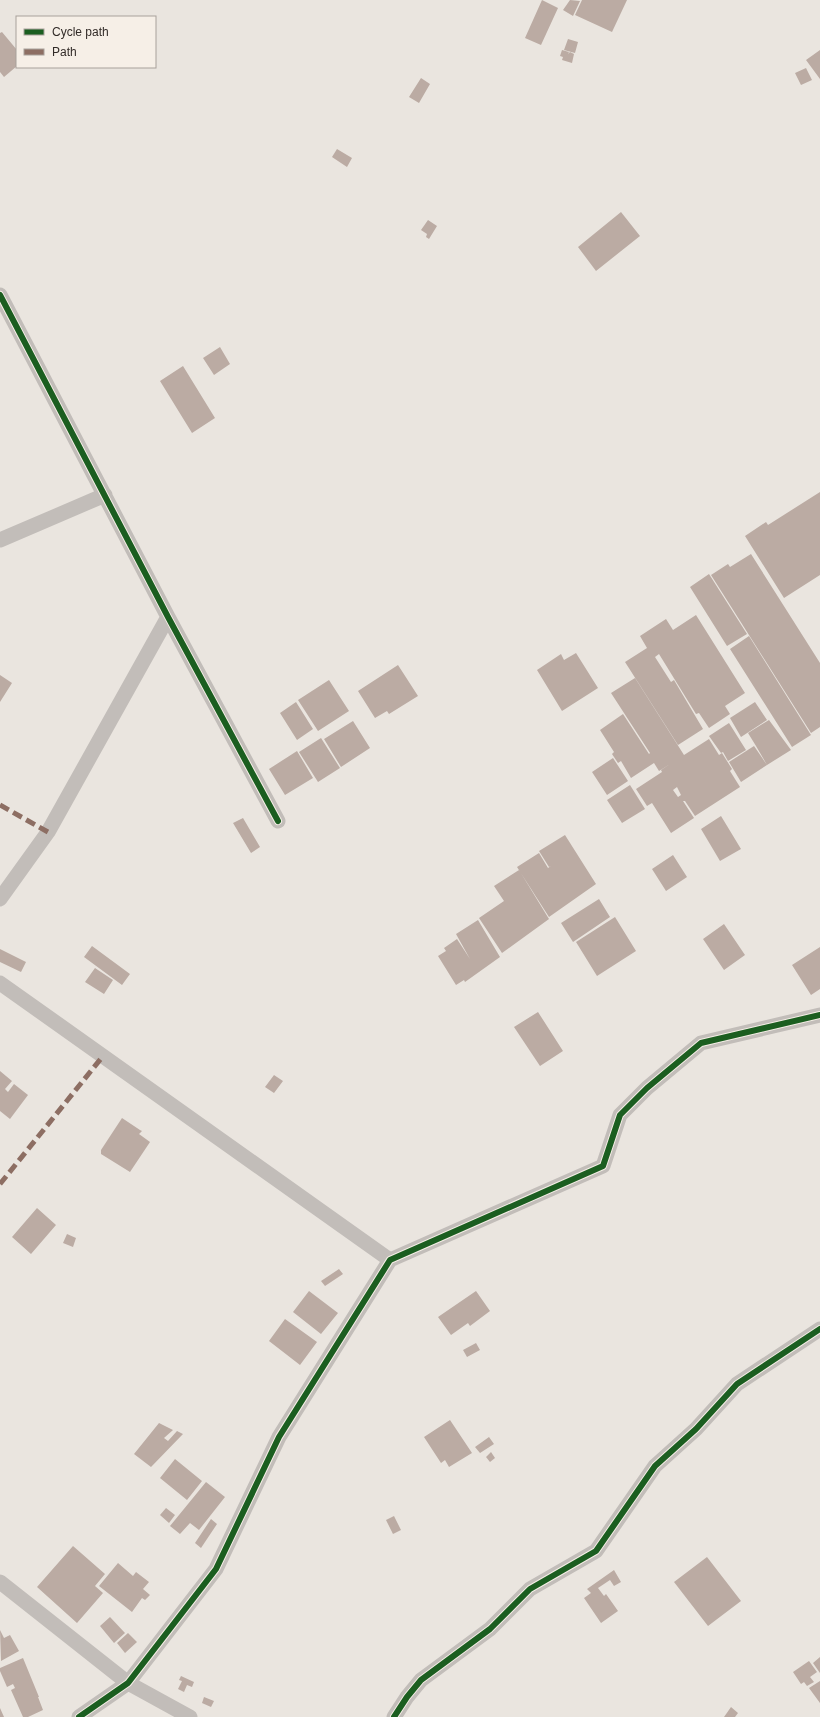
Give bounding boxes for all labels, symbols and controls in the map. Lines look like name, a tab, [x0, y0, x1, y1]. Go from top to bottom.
legend	[16, 16, 156, 68]
text: Cycle path	[52, 25, 109, 39]
text: Path	[52, 45, 77, 59]

